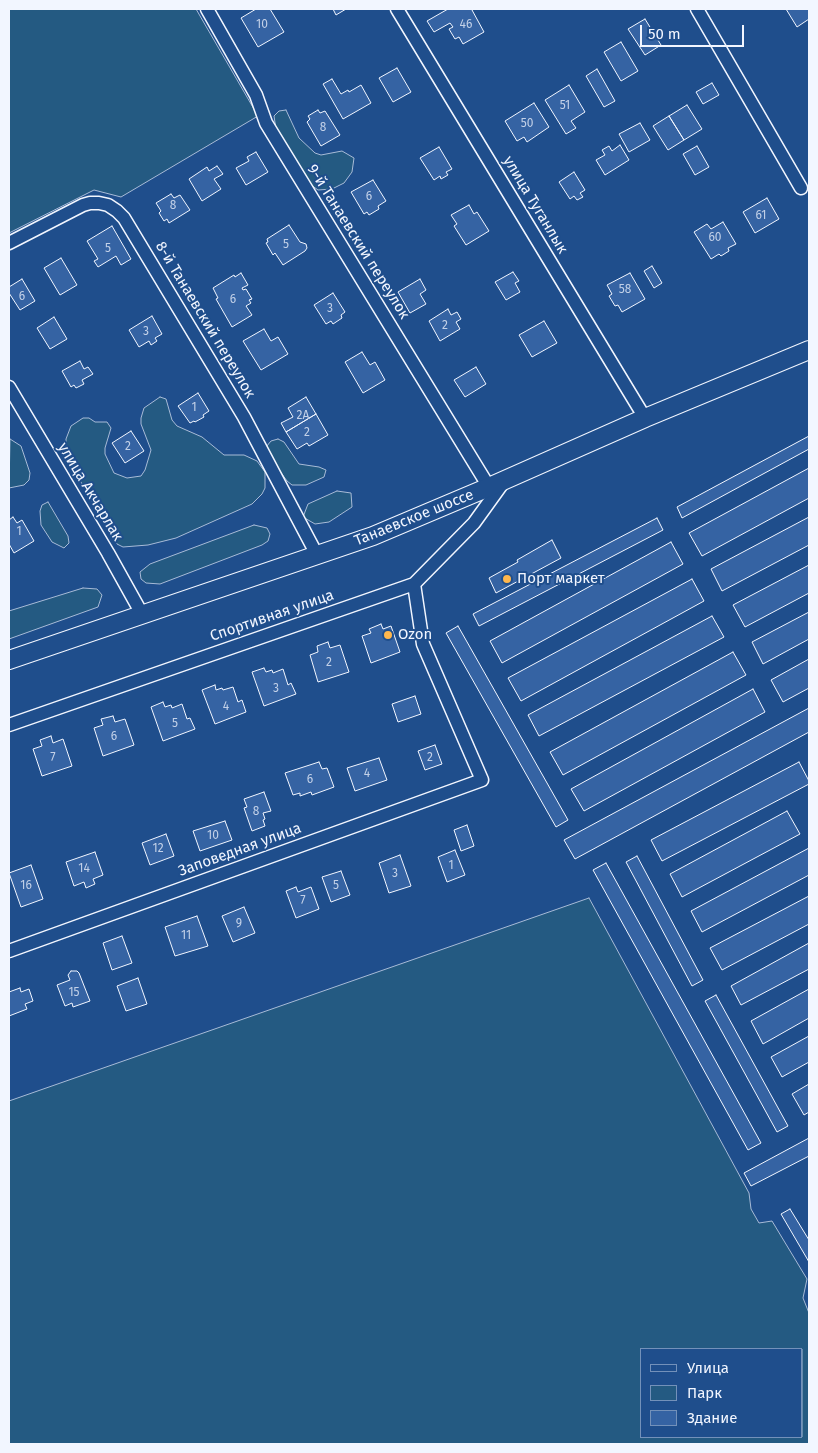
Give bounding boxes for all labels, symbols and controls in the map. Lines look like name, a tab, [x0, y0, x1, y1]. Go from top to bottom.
scale bar	[643, 15, 747, 47]
house number: 10	[256, 18, 268, 32]
house number: 46	[460, 18, 472, 32]
text: 50 m	[648, 25, 681, 43]
house number: 51	[560, 99, 570, 113]
house number: 50	[521, 117, 533, 131]
house number: 8	[320, 121, 326, 135]
street label: улица Туганлык	[499, 153, 571, 257]
street label: 9-й Танаевский переулок	[303, 161, 413, 323]
house number: 6	[366, 190, 372, 204]
house number: 8	[170, 199, 176, 213]
house number: 61	[755, 209, 767, 223]
house number: 60	[708, 231, 722, 245]
street label: 8-й Танаевский переулок	[151, 238, 259, 402]
house number: 5	[283, 238, 289, 252]
house number: 5	[105, 242, 111, 256]
house number: 58	[619, 283, 631, 297]
house number: 6	[19, 290, 25, 304]
house number: 6	[230, 293, 236, 307]
house number: 3	[327, 302, 333, 316]
house number: 2	[442, 319, 448, 333]
house number: 3	[143, 325, 149, 339]
house number: 1	[191, 401, 197, 415]
house number: 2А	[297, 409, 309, 423]
house number: 2	[304, 426, 310, 440]
street label: улица Акчарлак	[54, 439, 126, 545]
house number: 2	[125, 440, 131, 454]
street label: Танаевское шоссе	[352, 486, 476, 550]
house number: 1	[16, 525, 22, 539]
place label: Порт маркет	[517, 570, 605, 588]
marker: Порт маркет	[501, 573, 513, 585]
street label: Спортивная улица	[208, 586, 336, 646]
place label: Ozon	[398, 626, 432, 644]
marker: Ozon	[382, 629, 394, 641]
house number: 2	[326, 656, 332, 670]
house number: 3	[273, 682, 279, 696]
house number: 4	[223, 700, 229, 714]
house number: 5	[172, 717, 178, 731]
house number: 6	[111, 730, 117, 744]
house number: 7	[50, 751, 56, 765]
house number: 2	[427, 751, 433, 765]
house number: 4	[364, 767, 370, 781]
house number: 6	[307, 773, 313, 787]
house number: 8	[253, 805, 259, 819]
street label: Заповедная улица	[176, 819, 304, 881]
house number: 10	[207, 829, 219, 843]
house number: 12	[152, 842, 164, 856]
house number: 1	[448, 859, 454, 873]
house number: 14	[78, 862, 90, 876]
house number: 3	[392, 867, 398, 881]
house number: 16	[20, 879, 32, 893]
house number: 5	[333, 879, 339, 893]
house number: 7	[300, 894, 306, 908]
house number: 9	[236, 917, 242, 931]
house number: 11	[181, 929, 191, 943]
house number: 15	[68, 986, 80, 1000]
legend	[640, 1348, 803, 1438]
text: Улица	[687, 1359, 729, 1377]
text: Парк	[687, 1384, 722, 1402]
text: Здание	[687, 1409, 737, 1427]

